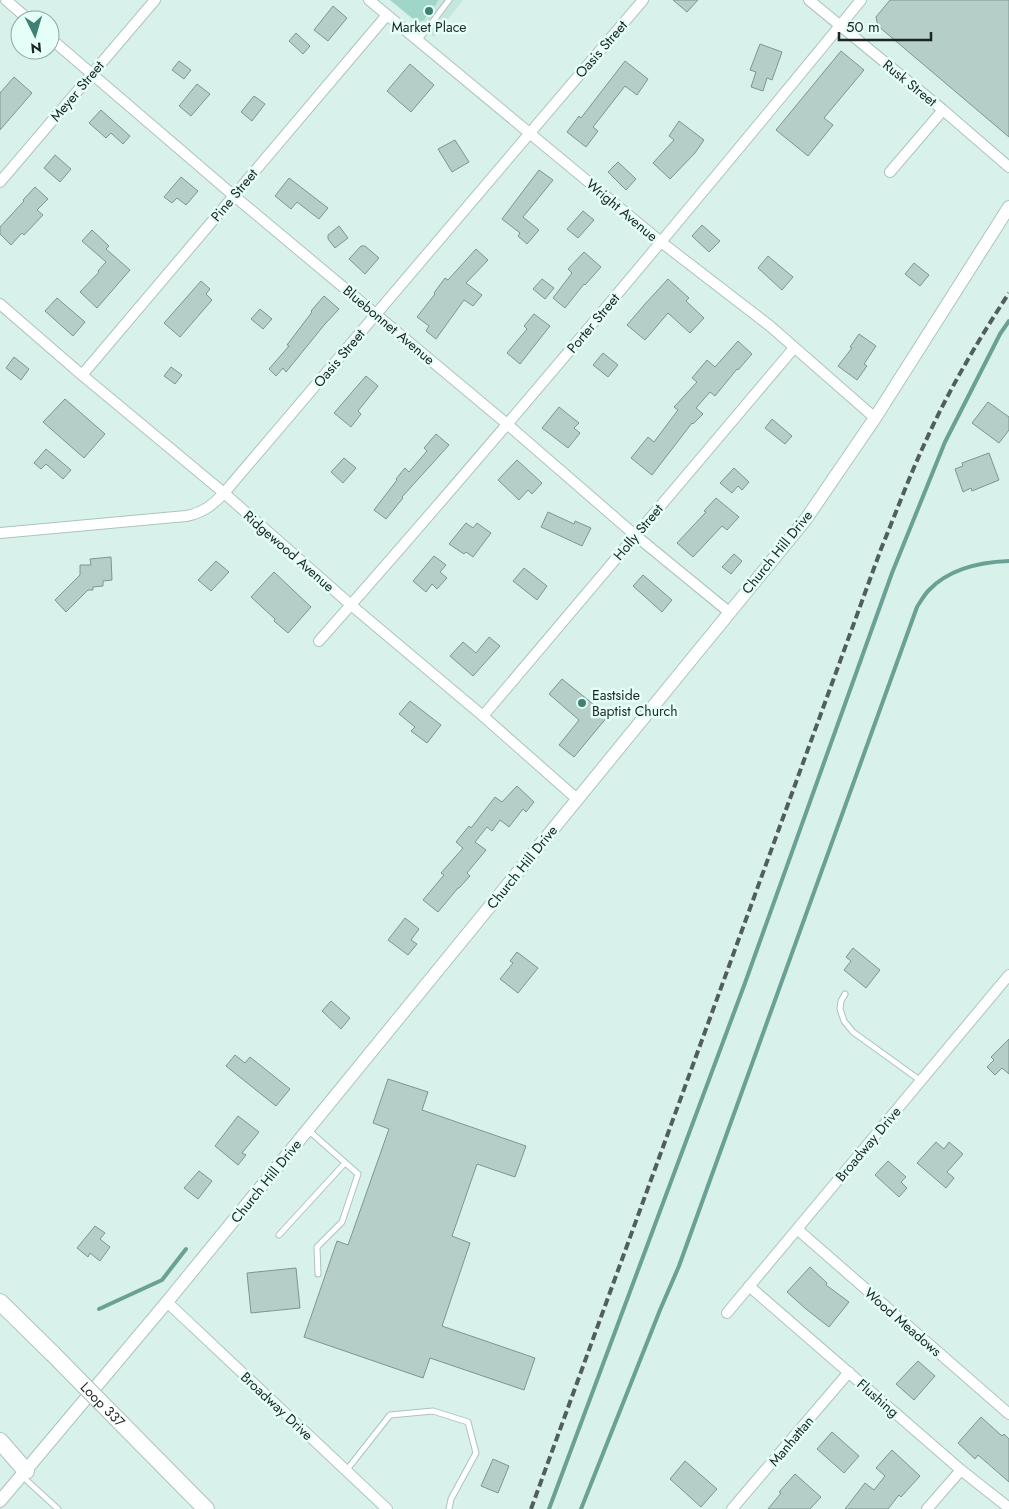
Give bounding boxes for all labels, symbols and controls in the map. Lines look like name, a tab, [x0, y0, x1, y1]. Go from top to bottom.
marker: Market Place	[423, 5, 435, 17]
north arrow	[10, 10, 60, 60]
scale bar	[839, 10, 932, 42]
street label: Oasis Street	[570, 15, 632, 82]
text: 50 m	[846, 16, 880, 38]
place label: Market Place	[391, 17, 467, 37]
text: N	[30, 38, 43, 58]
street label: Rusk Street	[879, 55, 942, 111]
street label: Meyer Street	[46, 56, 109, 126]
street label: Pine Street	[206, 164, 262, 226]
street label: Wright Avenue	[582, 174, 662, 246]
street label: Bluebonnet Avenue	[339, 281, 439, 369]
street label: Porter Street	[562, 288, 624, 357]
street label: Oasis Street	[309, 324, 370, 391]
street label: Holly Street	[609, 499, 668, 564]
street label: Ridgewood Avenue	[239, 506, 339, 596]
street label: Church Hill Drive	[737, 506, 817, 598]
place label: Eastside Baptist Church	[592, 685, 678, 721]
marker: Eastside Baptist Church	[576, 697, 588, 709]
street label: Church Hill Drive	[482, 821, 562, 913]
street label: Broadway Drive	[831, 1102, 905, 1186]
street label: Church Hill Drive	[226, 1135, 306, 1227]
street label: Wood Meadows	[860, 1283, 946, 1361]
street label: Broadway Drive	[236, 1367, 318, 1445]
street label: Flushing	[853, 1374, 903, 1422]
street label: Loop 337	[76, 1378, 130, 1432]
street label: Manhattan	[764, 1411, 818, 1471]

